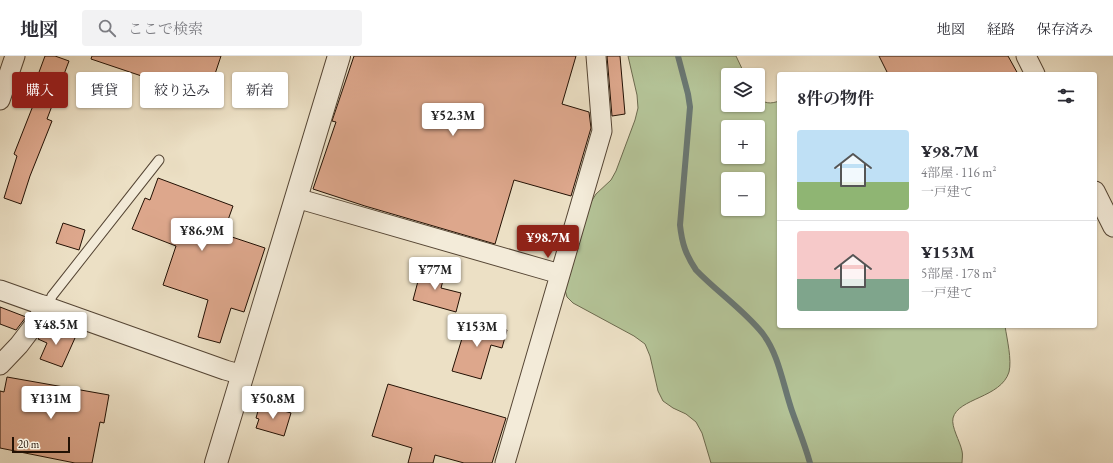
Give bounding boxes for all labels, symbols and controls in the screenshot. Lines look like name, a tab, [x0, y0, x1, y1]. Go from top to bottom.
search box	[82, 10, 362, 46]
text: 地図	[20, 17, 58, 42]
icon: search	[96, 17, 118, 39]
text: ここで検索	[128, 19, 203, 38]
text: 地図	[937, 20, 965, 38]
text: 経路	[987, 20, 1015, 38]
text: 保存済み	[1037, 20, 1093, 38]
map controls	[721, 68, 765, 216]
button: layers	[721, 68, 765, 112]
chip: 購入	[12, 72, 68, 108]
chip: 賃貸	[76, 72, 132, 108]
chip: 絞り込み	[140, 72, 224, 108]
chip: 新着	[232, 72, 288, 108]
icon: filters	[1055, 85, 1077, 107]
text: 8件の物件	[797, 87, 874, 109]
pin: ¥52.3M	[420, 103, 486, 137]
text: ¥52.3M	[431, 107, 475, 124]
button: +	[721, 120, 765, 164]
text: ¥98.7M	[921, 140, 979, 162]
icon: home	[829, 146, 877, 194]
text: 4部屋 · 116 m²	[921, 164, 996, 181]
button: −	[721, 172, 765, 216]
text: 一戸建て	[921, 183, 973, 200]
pin: ¥86.9M	[169, 218, 235, 252]
text: ¥86.9M	[180, 222, 224, 239]
pin: ¥98.7M	[515, 225, 581, 259]
text: ¥98.7M	[526, 229, 570, 246]
text: ¥153M	[921, 241, 975, 263]
icon: home	[829, 247, 877, 295]
pin: ¥77M	[411, 257, 459, 291]
text: ¥77M	[418, 261, 452, 278]
text: 5部屋 · 178 m²	[921, 265, 996, 282]
text: 一戸建て	[921, 284, 973, 301]
pin: ¥48.5M	[23, 312, 89, 346]
pin: ¥153M	[449, 314, 505, 348]
text: ¥48.5M	[34, 316, 78, 333]
text: ¥153M	[456, 318, 498, 335]
pin: ¥131M	[23, 386, 79, 420]
pin: ¥50.8M	[240, 386, 306, 420]
text: ¥131M	[30, 390, 72, 407]
text: ¥50.8M	[251, 390, 295, 407]
scale bar	[12, 435, 70, 454]
text: 20 m	[18, 437, 39, 451]

